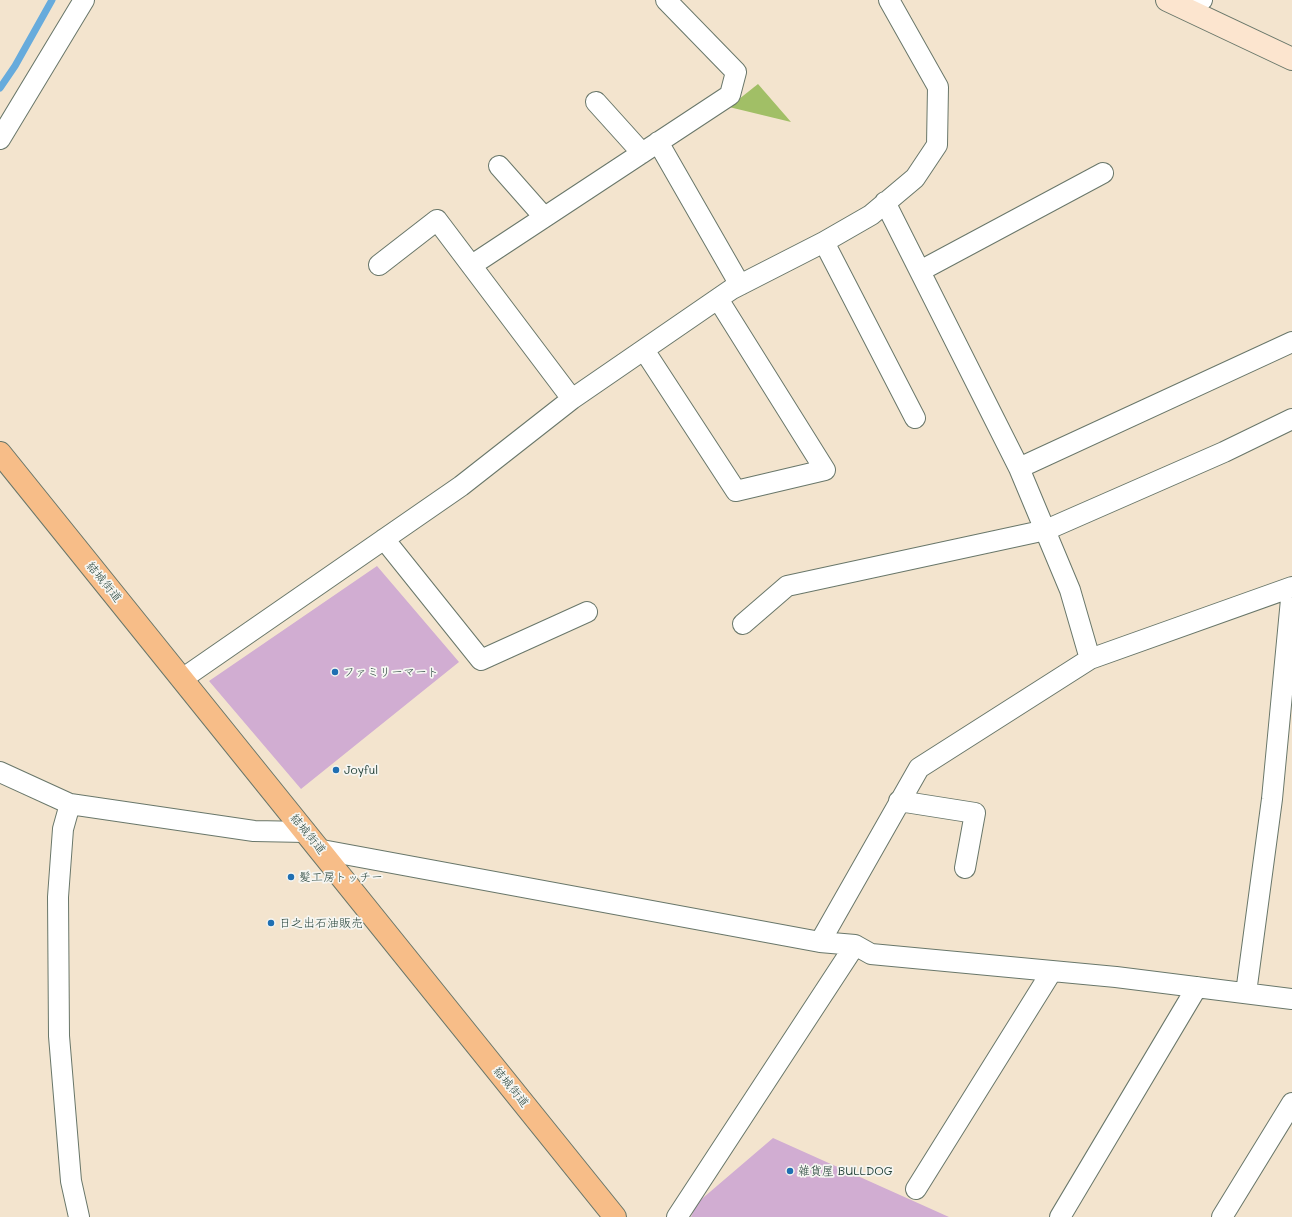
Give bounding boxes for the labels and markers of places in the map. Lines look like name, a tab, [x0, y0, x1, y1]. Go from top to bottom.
place label: ファミリーマート	[343, 665, 439, 679]
marker: ファミリーマート	[330, 667, 340, 677]
place label: Joyful	[344, 763, 378, 777]
marker: Joyful	[331, 765, 341, 775]
place label: 髪工房トッチー	[299, 870, 383, 884]
marker: 髪工房トッチー	[286, 872, 296, 882]
place label: 日之出石油販売	[279, 916, 363, 930]
marker: 日之出石油販売	[266, 918, 276, 928]
place label: 雑貨屋 BULLDOG	[798, 1164, 893, 1178]
marker: 雑貨屋 BULLDOG	[785, 1166, 795, 1176]

